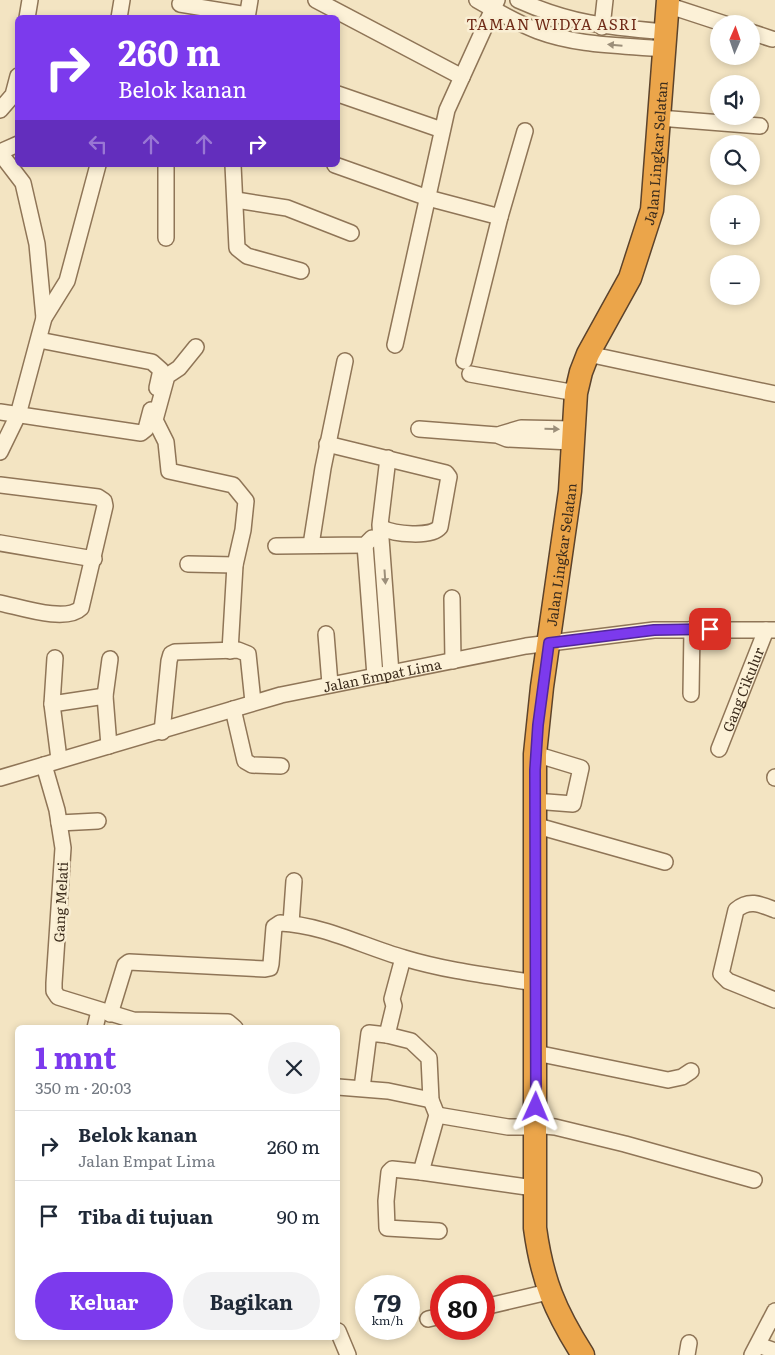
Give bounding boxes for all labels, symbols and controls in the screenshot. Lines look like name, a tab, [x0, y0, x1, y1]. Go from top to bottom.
district label: TAMAN WIDYA ASRI	[466, 12, 638, 35]
north arrow	[710, 15, 760, 65]
map controls	[710, 15, 760, 305]
text: 260 m	[118, 25, 221, 77]
icon: right	[35, 35, 100, 100]
one-way arrow	[607, 41, 623, 49]
text: Belok kanan	[118, 72, 247, 105]
button: sound	[710, 75, 760, 125]
street label: Jalan Lingkar Selatan	[638, 80, 672, 227]
icon: left	[84, 130, 112, 158]
icon: ahead	[137, 130, 165, 158]
icon: ahead	[190, 130, 218, 158]
icon: right	[243, 130, 271, 158]
button: search	[710, 135, 760, 185]
button: +	[710, 195, 760, 245]
button: −	[710, 255, 760, 305]
one-way arrow	[544, 425, 560, 433]
street label: Jalan Lingkar Selatan	[541, 483, 580, 628]
one-way arrow	[381, 569, 389, 585]
pin	[689, 608, 731, 650]
icon: arrive	[696, 615, 724, 643]
street label: Gang Cikulur	[717, 644, 768, 735]
street label: Jalan Empat Lima	[321, 653, 443, 696]
street label: Gang Melati	[48, 861, 72, 943]
text: 1 mnt	[35, 1034, 116, 1078]
button: close	[268, 1042, 320, 1094]
text: 350 m · 20:03	[35, 1075, 132, 1099]
position arrow	[509, 1080, 561, 1132]
text: Belok kanan	[78, 1120, 197, 1148]
icon: right	[35, 1132, 63, 1160]
text: 260 m	[267, 1132, 320, 1160]
text: Jalan Empat Lima	[78, 1148, 215, 1172]
icon: arrive	[35, 1202, 63, 1230]
text: Tiba di tujuan	[78, 1202, 213, 1230]
text: 90 m	[277, 1202, 320, 1230]
button: Keluar	[35, 1272, 173, 1330]
button: Bagikan	[183, 1272, 320, 1330]
speed limit sign: 80	[430, 1275, 495, 1340]
text: 79	[374, 1283, 401, 1320]
text: km/h	[372, 1311, 403, 1329]

